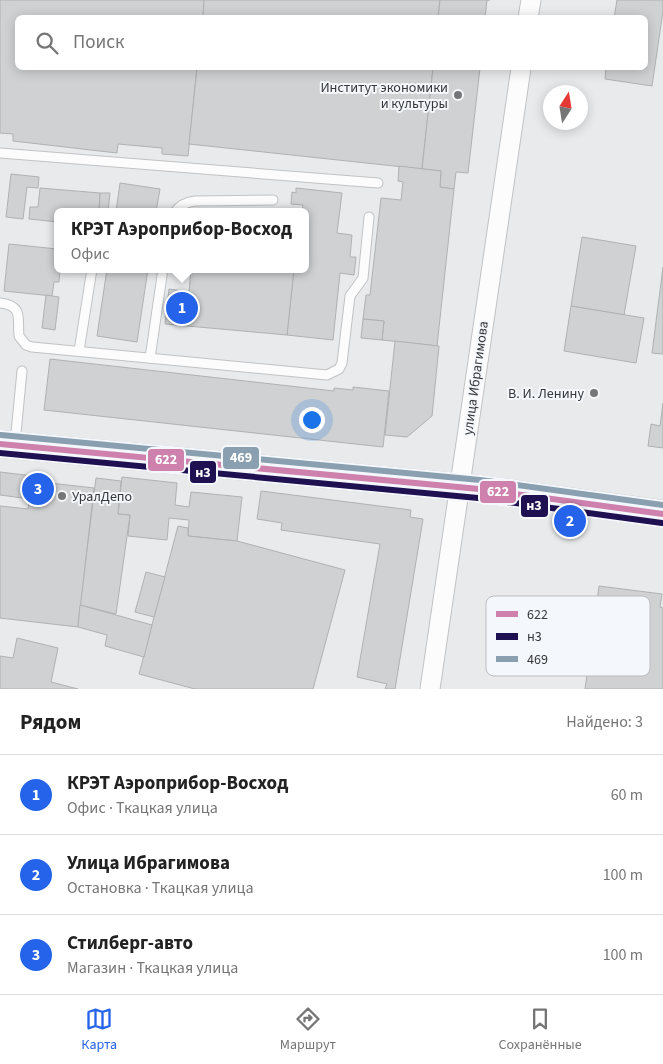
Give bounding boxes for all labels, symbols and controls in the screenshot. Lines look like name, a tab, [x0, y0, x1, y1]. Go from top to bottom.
search box	[15, 15, 648, 70]
icon: search	[33, 29, 61, 57]
text: Поиск	[73, 29, 124, 56]
place label: Институт экономики и культуры	[320, 78, 448, 114]
north arrow	[543, 85, 588, 130]
marker: Институт экономики и культуры	[452, 89, 464, 101]
popup	[54, 208, 309, 273]
text: КРЭТ Аэроприбор-Восход	[71, 216, 292, 243]
text: Офис	[71, 243, 110, 265]
pin: 1	[166, 289, 198, 327]
street label: улица Ибрагимова	[458, 320, 494, 437]
place label: В. И. Ленину	[508, 384, 584, 404]
marker: В. И. Ленину	[588, 387, 600, 399]
your location	[299, 407, 325, 433]
line badge: 469	[222, 446, 260, 470]
line badge: 622	[147, 448, 185, 472]
text: 469	[230, 448, 252, 468]
text: 622	[155, 450, 177, 470]
line badge: н3	[189, 460, 217, 484]
text: н3	[195, 463, 211, 483]
pin: 3	[22, 470, 54, 508]
line badge: 622	[479, 480, 517, 504]
text: 622	[487, 482, 509, 502]
place label: УралДепо	[72, 487, 132, 507]
marker: УралДепо	[56, 490, 68, 502]
line badge: н3	[520, 494, 549, 518]
text: н3	[526, 496, 542, 516]
pin: 2	[554, 502, 586, 540]
legend	[486, 596, 650, 676]
text: 622	[527, 605, 548, 625]
text: н3	[527, 627, 542, 647]
text: 469	[527, 650, 548, 670]
text: Рядом	[20, 707, 81, 737]
text: Найдено: 3	[566, 711, 643, 733]
text: КРЭТ Аэроприбор-Восход	[67, 770, 288, 797]
text: 1	[32, 784, 40, 806]
text: 60 m	[611, 784, 643, 806]
text: Офис · Ткацкая улица	[67, 797, 218, 819]
text: Улица Ибрагимова	[67, 850, 230, 877]
text: 2	[32, 864, 40, 886]
text: 100 m	[603, 864, 643, 886]
text: Остановка · Ткацкая улица	[67, 877, 254, 899]
text: Стилберг-авто	[67, 930, 193, 957]
text: 3	[32, 944, 40, 966]
text: 100 m	[603, 944, 643, 966]
text: Магазин · Ткацкая улица	[67, 957, 238, 979]
tab: Карта	[81, 1005, 117, 1055]
tab: Маршрут	[280, 1005, 336, 1055]
tab: Сохранённые	[499, 1005, 582, 1055]

